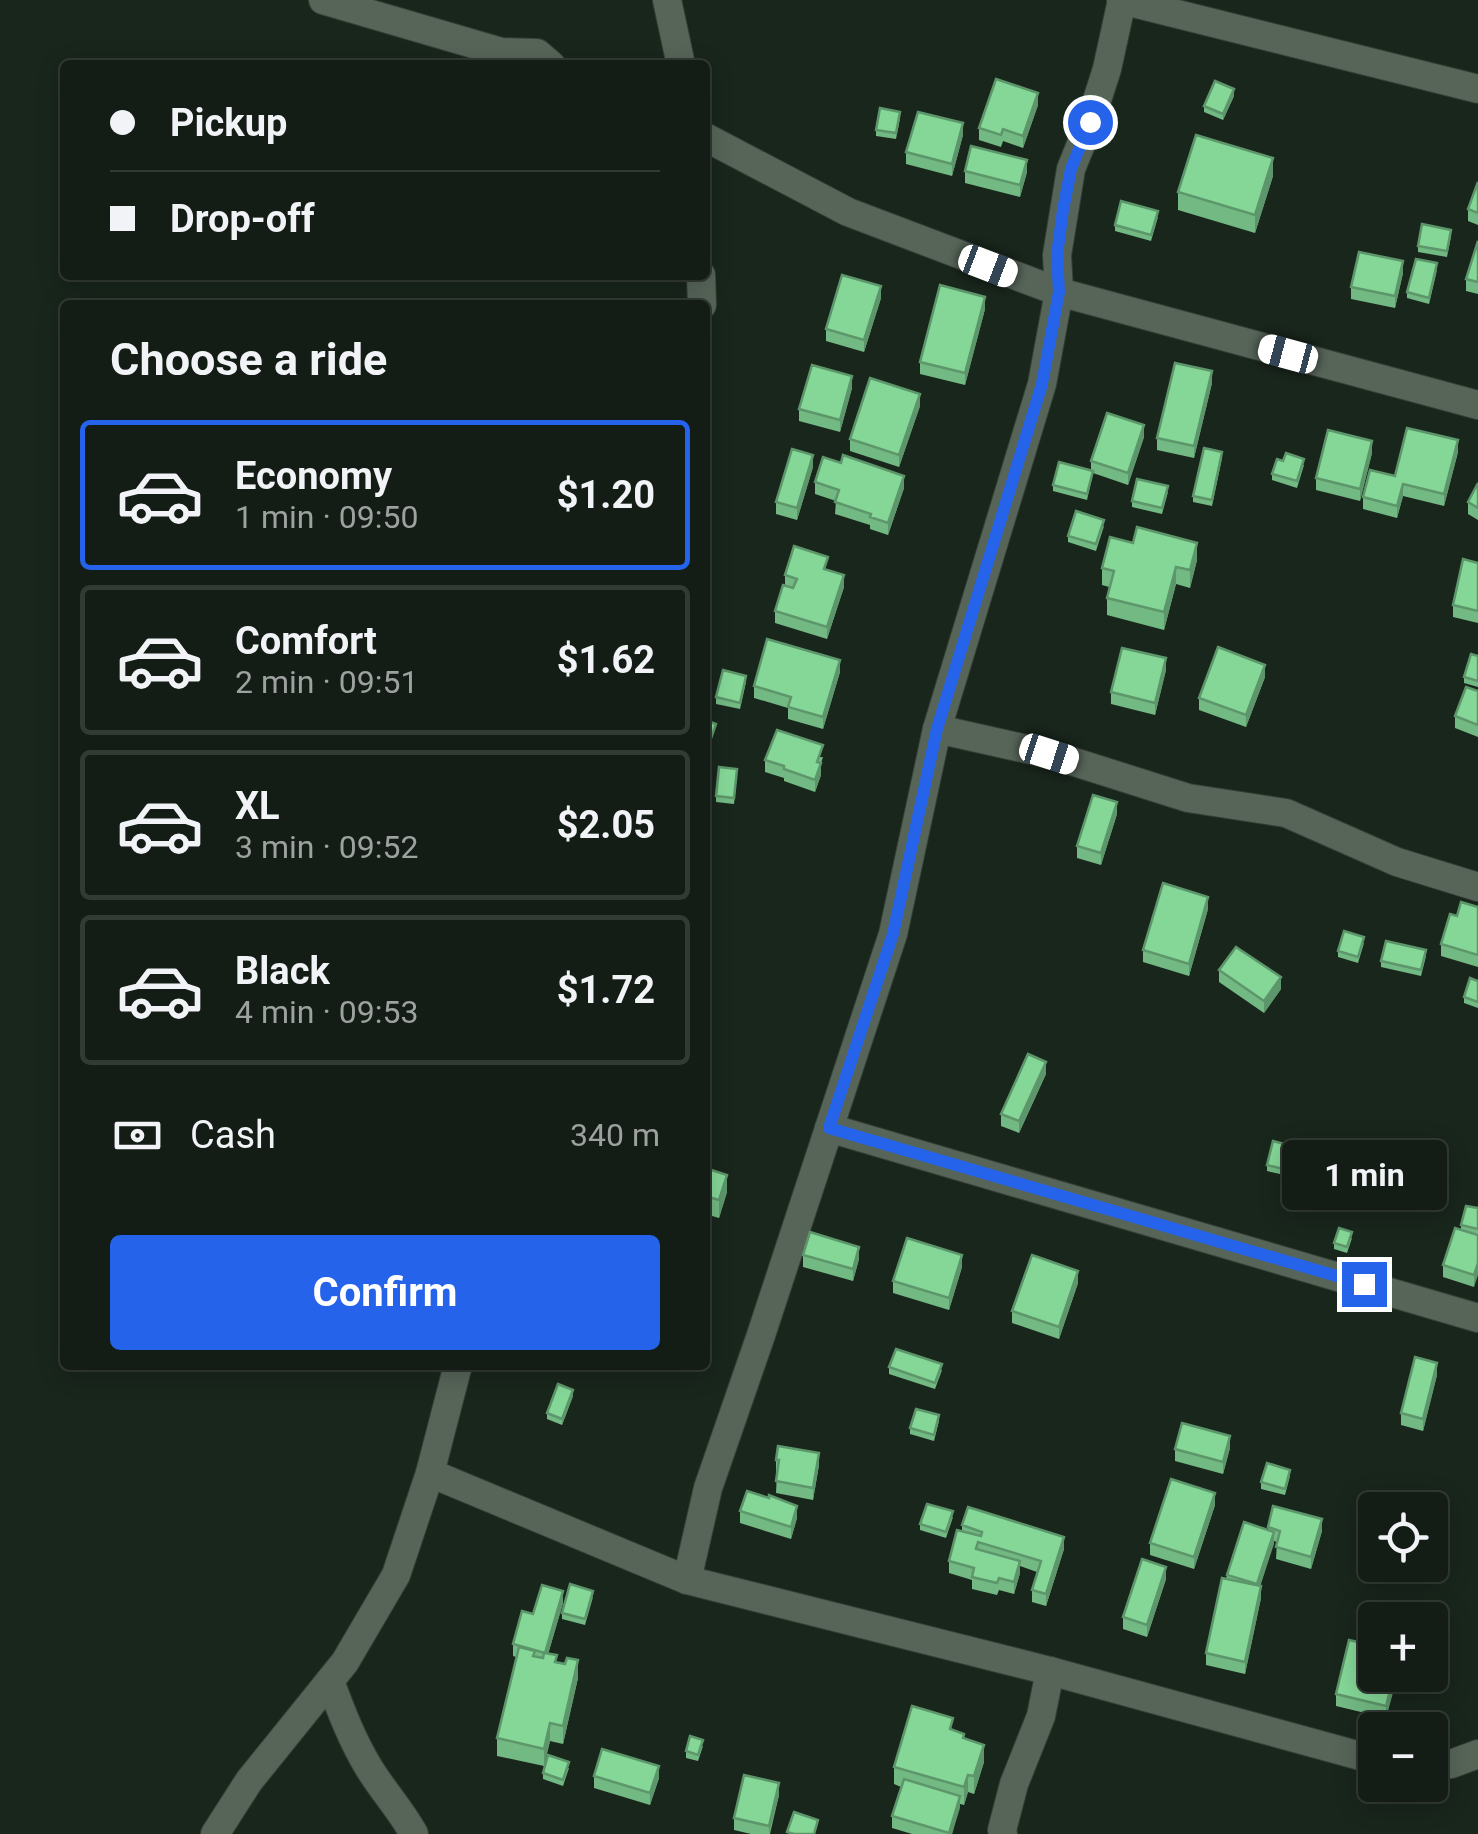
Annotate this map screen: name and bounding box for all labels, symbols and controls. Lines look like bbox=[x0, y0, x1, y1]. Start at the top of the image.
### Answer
route start bbox=[1068, 100, 1113, 145]
text: Pickup bbox=[170, 101, 287, 145]
text: Drop-off bbox=[170, 197, 315, 241]
car bbox=[955, 241, 1021, 291]
car bbox=[1255, 332, 1321, 376]
text: Choose a ride bbox=[110, 333, 387, 386]
icon: car bbox=[115, 450, 205, 540]
text: Economy bbox=[235, 454, 392, 498]
text: $1.20 bbox=[557, 473, 655, 517]
text: 1 min · 09:50 bbox=[235, 498, 418, 536]
icon: car bbox=[115, 615, 205, 705]
text: Comfort bbox=[235, 619, 377, 663]
text: $1.62 bbox=[557, 638, 655, 682]
text: 2 min · 09:51 bbox=[235, 663, 418, 701]
car bbox=[1016, 730, 1082, 778]
icon: car bbox=[115, 780, 205, 870]
text: XL bbox=[235, 784, 280, 828]
text: $2.05 bbox=[557, 803, 655, 847]
text: 3 min · 09:52 bbox=[235, 828, 418, 866]
icon: car bbox=[115, 945, 205, 1035]
text: Black bbox=[235, 949, 330, 993]
text: $1.72 bbox=[557, 968, 655, 1012]
text: 4 min · 09:53 bbox=[235, 993, 418, 1031]
icon: cash bbox=[110, 1108, 165, 1163]
text: Cash bbox=[190, 1113, 276, 1157]
text: 340 m bbox=[570, 1116, 660, 1154]
callout: 1 min bbox=[1282, 1139, 1446, 1209]
text: 1 min bbox=[1324, 1156, 1405, 1194]
button: Confirm bbox=[110, 1235, 660, 1350]
route end bbox=[1342, 1262, 1387, 1307]
map controls bbox=[1358, 1492, 1448, 1802]
button: locate bbox=[1358, 1492, 1448, 1582]
button: + bbox=[1358, 1602, 1448, 1692]
button: − bbox=[1358, 1712, 1448, 1802]

